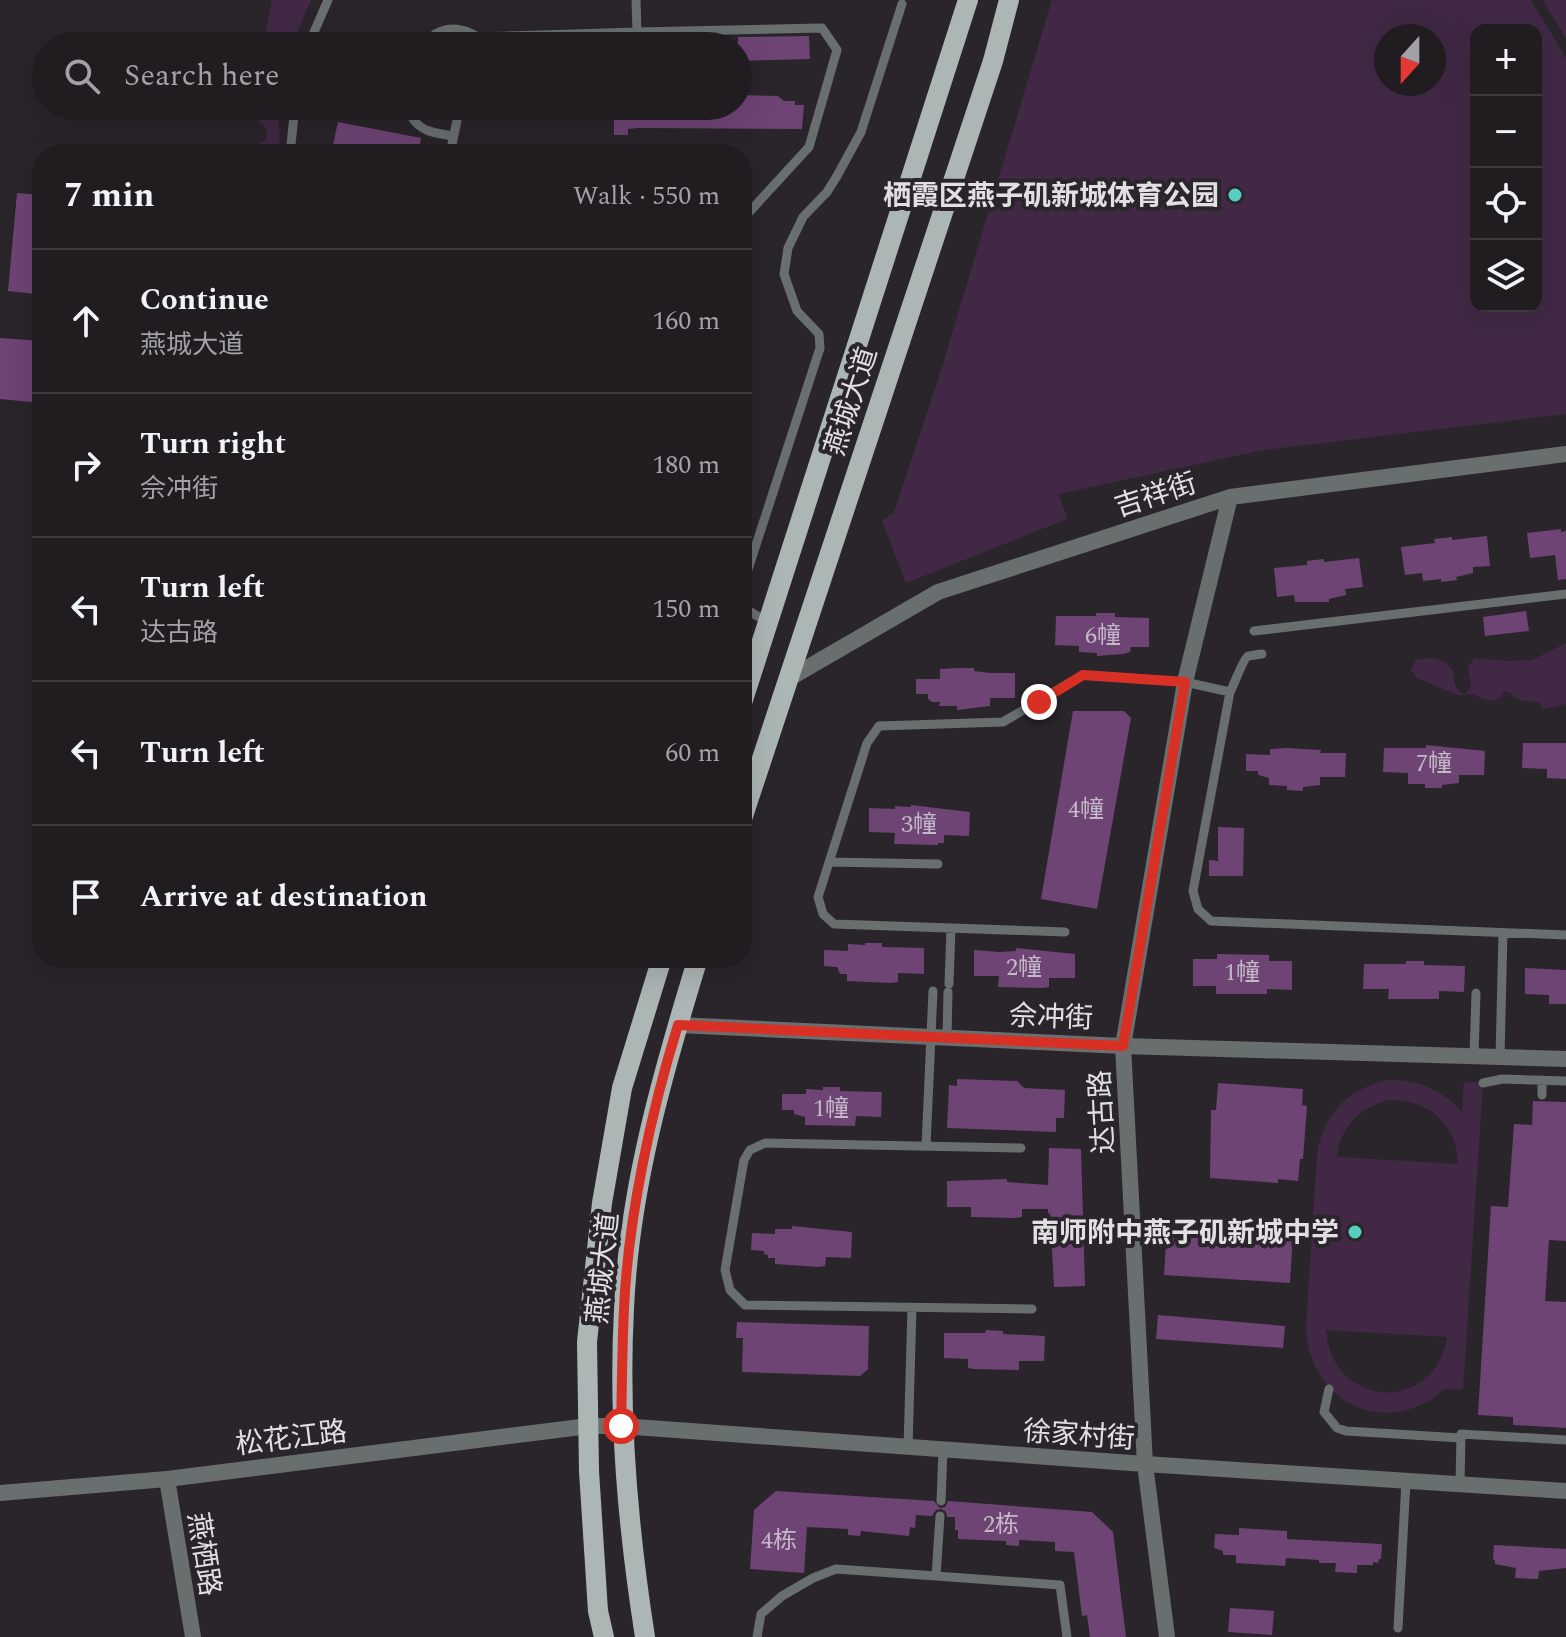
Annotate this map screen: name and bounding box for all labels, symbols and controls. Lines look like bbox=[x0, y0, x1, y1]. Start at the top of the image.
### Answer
north arrow bbox=[1374, 24, 1446, 96]
map controls bbox=[1470, 24, 1542, 312]
button: + bbox=[1470, 24, 1542, 96]
search box bbox=[32, 32, 752, 120]
text: Search here bbox=[124, 53, 280, 99]
icon: search bbox=[60, 54, 104, 98]
button: − bbox=[1470, 96, 1542, 168]
button: locate bbox=[1470, 168, 1542, 240]
text: 7 min bbox=[64, 170, 154, 222]
place label: 栖霞区燕子矶新城体育公园 bbox=[883, 175, 1219, 218]
text: Walk · 550 m bbox=[573, 176, 720, 216]
marker: 栖霞区燕子矶新城体育公园 bbox=[1226, 186, 1244, 204]
button: layers bbox=[1470, 240, 1542, 312]
text: Continue bbox=[140, 277, 269, 323]
icon: ahead bbox=[64, 299, 108, 343]
text: 160 m bbox=[652, 301, 720, 341]
text: 燕城大道 bbox=[140, 325, 244, 365]
street label: 燕城大道 bbox=[814, 342, 889, 461]
text: Turn right bbox=[140, 421, 286, 467]
icon: right bbox=[64, 443, 108, 487]
text: 180 m bbox=[652, 445, 720, 485]
street label: 吉祥街 bbox=[1109, 462, 1202, 529]
text: 佘冲街 bbox=[140, 469, 218, 509]
text: Turn left bbox=[140, 565, 265, 611]
icon: left bbox=[64, 587, 108, 631]
text: 150 m bbox=[652, 589, 720, 629]
text: 达古路 bbox=[140, 613, 218, 653]
house number: 6幢 bbox=[1085, 618, 1121, 654]
route end bbox=[1021, 684, 1057, 720]
text: Turn left bbox=[140, 730, 265, 776]
icon: left bbox=[64, 731, 108, 775]
text: 60 m bbox=[665, 733, 720, 773]
house number: 7幢 bbox=[1416, 746, 1452, 782]
house number: 4幢 bbox=[1068, 792, 1104, 828]
house number: 3幢 bbox=[901, 807, 937, 843]
text: Arrive at destination bbox=[140, 874, 427, 920]
icon: arrive bbox=[64, 875, 108, 919]
house number: 2幢 bbox=[1006, 950, 1042, 986]
house number: 1幢 bbox=[1224, 955, 1260, 991]
street label: 佘冲街 bbox=[1008, 995, 1094, 1040]
street label: 达古路 bbox=[1079, 1069, 1126, 1155]
house number: 1幢 bbox=[813, 1091, 849, 1127]
street label: 燕城大道 bbox=[576, 1210, 631, 1326]
place label: 南师附中燕子矶新城中学 bbox=[1031, 1212, 1339, 1255]
marker: 南师附中燕子矶新城中学 bbox=[1346, 1223, 1364, 1241]
route start bbox=[603, 1408, 639, 1444]
street label: 松花江路 bbox=[233, 1410, 349, 1467]
street label: 徐家村街 bbox=[1022, 1410, 1136, 1461]
house number: 2栋 bbox=[983, 1507, 1019, 1543]
street label: 燕栖路 bbox=[176, 1509, 231, 1599]
house number: 4栋 bbox=[761, 1523, 797, 1559]

